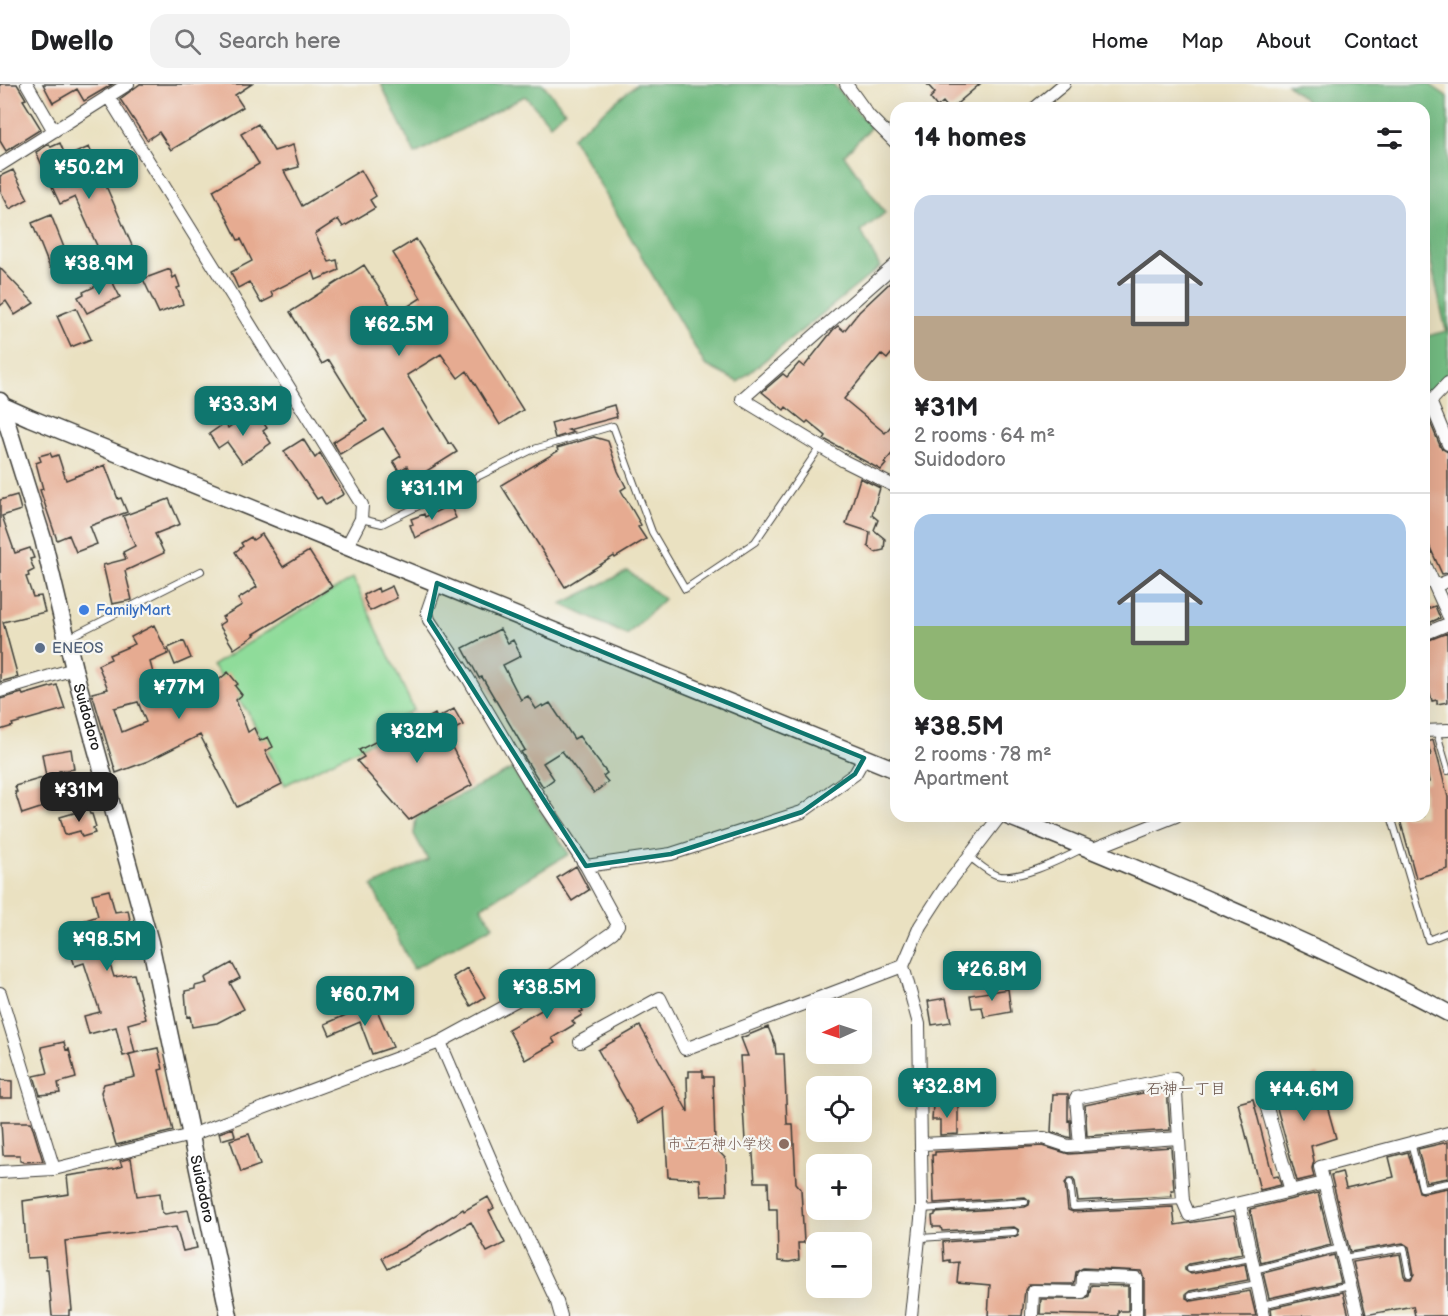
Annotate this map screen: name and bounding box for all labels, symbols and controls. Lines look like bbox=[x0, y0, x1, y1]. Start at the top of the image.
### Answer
search box bbox=[150, 14, 570, 68]
text: Dwello bbox=[30, 25, 114, 58]
icon: search bbox=[171, 25, 204, 58]
text: Search here bbox=[219, 28, 341, 55]
text: Home bbox=[1091, 29, 1148, 54]
text: Map bbox=[1181, 29, 1223, 54]
text: About bbox=[1256, 29, 1311, 54]
text: Contact bbox=[1344, 29, 1418, 54]
icon: filters bbox=[1373, 122, 1406, 155]
text: 14 homes bbox=[914, 123, 1026, 154]
pin: ¥50.2M bbox=[40, 149, 138, 200]
text: ¥50.2M bbox=[54, 156, 124, 180]
icon: home bbox=[1106, 234, 1214, 342]
pin: ¥38.9M bbox=[50, 245, 148, 296]
text: ¥38.9M bbox=[64, 252, 134, 276]
pin: ¥62.5M bbox=[350, 306, 448, 357]
text: ¥62.5M bbox=[364, 313, 434, 337]
pin: ¥33.3M bbox=[194, 386, 292, 437]
text: ¥33.3M bbox=[209, 393, 277, 417]
text: ¥31M bbox=[914, 393, 979, 424]
text: 2 rooms · 64 m² bbox=[914, 424, 1055, 448]
text: Suidodoro bbox=[914, 448, 1006, 472]
pin: ¥31.1M bbox=[383, 470, 481, 521]
text: ¥31.1M bbox=[401, 477, 463, 501]
icon: home bbox=[1106, 553, 1214, 661]
place label: FamilyMart bbox=[96, 601, 171, 620]
marker: FamilyMart bbox=[77, 603, 91, 617]
place label: ENEOS bbox=[52, 639, 103, 658]
marker: ENEOS bbox=[33, 641, 47, 655]
pin: ¥77M bbox=[143, 669, 215, 720]
text: ¥77M bbox=[153, 676, 205, 700]
street label: Suidodoro bbox=[68, 681, 105, 753]
text: ¥38.5M bbox=[914, 712, 1004, 743]
pin: ¥32M bbox=[381, 713, 453, 764]
text: ¥32M bbox=[390, 720, 444, 744]
text: 2 rooms · 78 m² bbox=[914, 743, 1052, 767]
text: Apartment bbox=[914, 767, 1009, 791]
pin: ¥31M bbox=[43, 772, 115, 823]
text: ¥31M bbox=[54, 779, 104, 803]
pin: ¥98.5M bbox=[58, 921, 156, 972]
text: ¥98.5M bbox=[72, 928, 142, 952]
pin: ¥26.8M bbox=[943, 951, 1041, 1002]
text: ¥26.8M bbox=[957, 958, 1027, 982]
pin: ¥38.5M bbox=[498, 969, 596, 1020]
pin: ¥60.7M bbox=[316, 976, 414, 1027]
text: ¥38.5M bbox=[512, 976, 582, 1000]
text: ¥60.7M bbox=[330, 983, 400, 1007]
north arrow bbox=[806, 998, 872, 1064]
map controls bbox=[806, 998, 872, 1298]
pin: ¥32.8M bbox=[898, 1068, 996, 1119]
pin: ¥44.6M bbox=[1255, 1071, 1353, 1122]
text: ¥32.8M bbox=[912, 1075, 982, 1099]
button: locate bbox=[806, 1076, 872, 1142]
text: ¥44.6M bbox=[1269, 1078, 1339, 1102]
district label: 石神一丁目 bbox=[1146, 1080, 1226, 1099]
place label: 市立石神小学校 bbox=[667, 1135, 772, 1154]
marker: 市立石神小学校 bbox=[777, 1137, 791, 1151]
street label: Suidodoro bbox=[185, 1153, 218, 1225]
button: + bbox=[806, 1154, 872, 1220]
button: − bbox=[806, 1232, 872, 1298]

